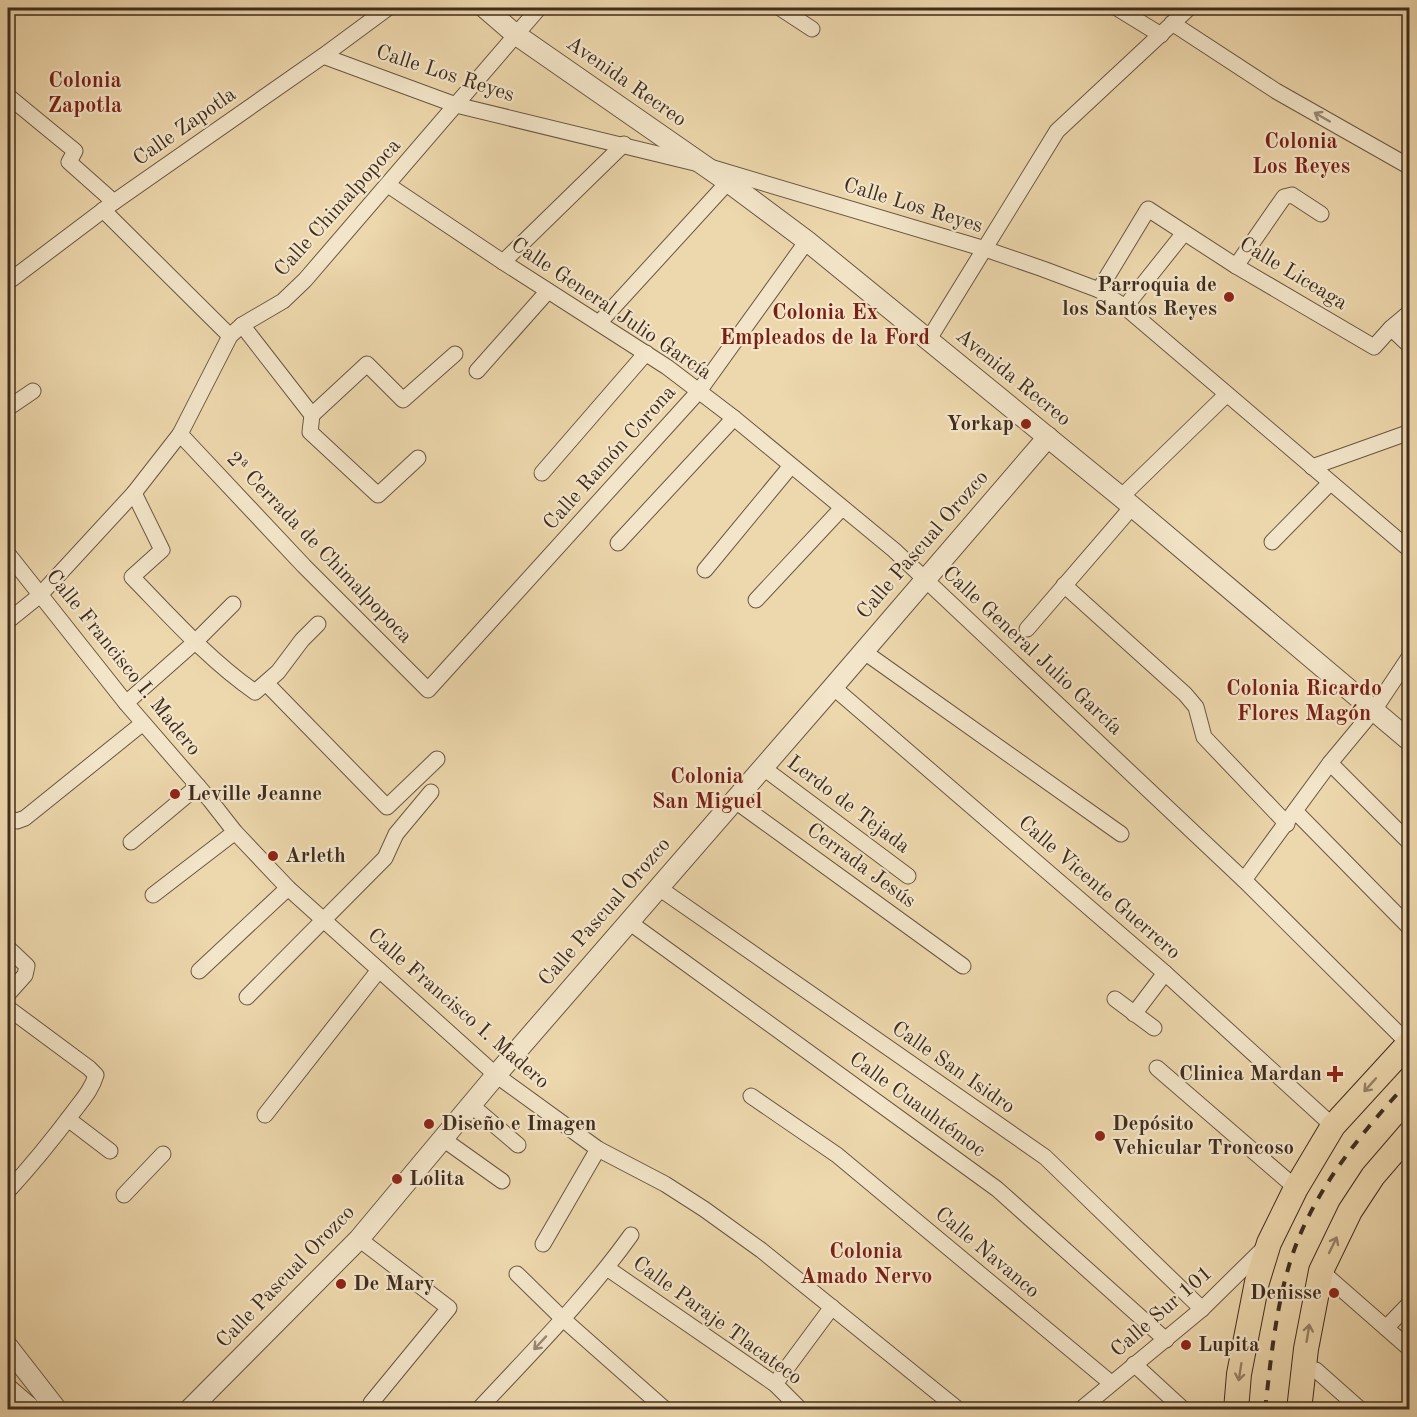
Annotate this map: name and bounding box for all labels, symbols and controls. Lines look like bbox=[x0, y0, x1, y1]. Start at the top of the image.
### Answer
street label: Avenida Recreo bbox=[562, 33, 690, 131]
street label: Calle Los Reyes bbox=[373, 42, 517, 106]
district label: Colonia Zapotla bbox=[48, 70, 122, 117]
street label: Calle Zapotla bbox=[130, 84, 240, 170]
one-way arrow bbox=[1314, 111, 1331, 123]
district label: Colonia Los Reyes bbox=[1252, 131, 1350, 178]
street label: Calle Chimalpopoca bbox=[271, 135, 405, 281]
street label: Calle Los Reyes bbox=[841, 175, 985, 237]
street label: Calle General Julio García bbox=[507, 234, 715, 384]
street label: Calle Liceaga bbox=[1235, 234, 1351, 314]
place label: Parroquia de los Santos Reyes bbox=[1062, 275, 1217, 320]
marker: Parroquia de los Santos Reyes bbox=[1222, 290, 1236, 304]
district label: Colonia Ex Empleados de la Ford bbox=[720, 302, 930, 349]
street label: Avenida Recreo bbox=[952, 325, 1074, 431]
street label: Calle Ramón Corona bbox=[540, 382, 680, 534]
place label: Yorkap bbox=[947, 414, 1014, 435]
marker: Yorkap bbox=[1019, 417, 1033, 431]
street label: 2ª Cerrada de Chimalpopoca bbox=[222, 448, 416, 648]
street label: Calle Pascual Orozco bbox=[853, 467, 993, 623]
street label: Calle General Julio García bbox=[938, 562, 1126, 740]
street label: Calle Francisco I. Madero bbox=[42, 566, 204, 760]
district label: Colonia Ricardo Flores Magón bbox=[1226, 678, 1382, 725]
street label: Lerdo de Tejada bbox=[783, 752, 913, 858]
district label: Colonia San Miguel bbox=[652, 766, 763, 813]
place label: Leville Jeanne bbox=[187, 784, 322, 805]
marker: Leville Jeanne bbox=[168, 787, 182, 801]
street label: Calle Vicente Guerrero bbox=[1014, 812, 1184, 964]
street label: Cerrada Jesús bbox=[803, 820, 919, 912]
street label: Calle Pascual Orozco bbox=[535, 834, 675, 990]
place label: Arleth bbox=[285, 846, 346, 867]
marker: Arleth bbox=[266, 849, 280, 863]
street label: Calle Francisco I. Madero bbox=[363, 925, 553, 1093]
street label: Calle San Isidro bbox=[888, 1018, 1018, 1118]
street label: Calle Cuauhtémoc bbox=[845, 1049, 989, 1161]
place label: Clinica Mardan bbox=[1179, 1064, 1322, 1085]
marker: Clinica Mardan bbox=[1326, 1065, 1344, 1083]
one-way arrow bbox=[1363, 1077, 1377, 1092]
place label: Diseño e Imagen bbox=[441, 1114, 597, 1135]
place label: Depósito Vehicular Troncoso bbox=[1112, 1114, 1294, 1159]
marker: Diseño e Imagen bbox=[422, 1117, 436, 1131]
marker: Depósito Vehicular Troncoso bbox=[1093, 1129, 1107, 1143]
place label: Lolita bbox=[409, 1169, 465, 1190]
marker: Lolita bbox=[390, 1172, 404, 1186]
street label: Calle Pascual Orozco bbox=[213, 1202, 359, 1352]
street label: Calle Navanco bbox=[931, 1204, 1043, 1302]
one-way arrow bbox=[1327, 1237, 1339, 1255]
district label: Colonia Amado Nervo bbox=[800, 1241, 932, 1288]
street label: Calle Paraje Tlacateco bbox=[629, 1253, 805, 1389]
street label: Calle Sur 101 bbox=[1107, 1263, 1217, 1361]
place label: De Mary bbox=[353, 1274, 435, 1295]
marker: De Mary bbox=[334, 1277, 348, 1291]
place label: Denisse bbox=[1250, 1283, 1322, 1304]
marker: Denisse bbox=[1327, 1286, 1341, 1300]
one-way arrow bbox=[1303, 1323, 1314, 1343]
place label: Lupita bbox=[1198, 1335, 1260, 1356]
one-way arrow bbox=[533, 1336, 547, 1351]
marker: Lupita bbox=[1179, 1338, 1193, 1352]
one-way arrow bbox=[1234, 1361, 1245, 1381]

